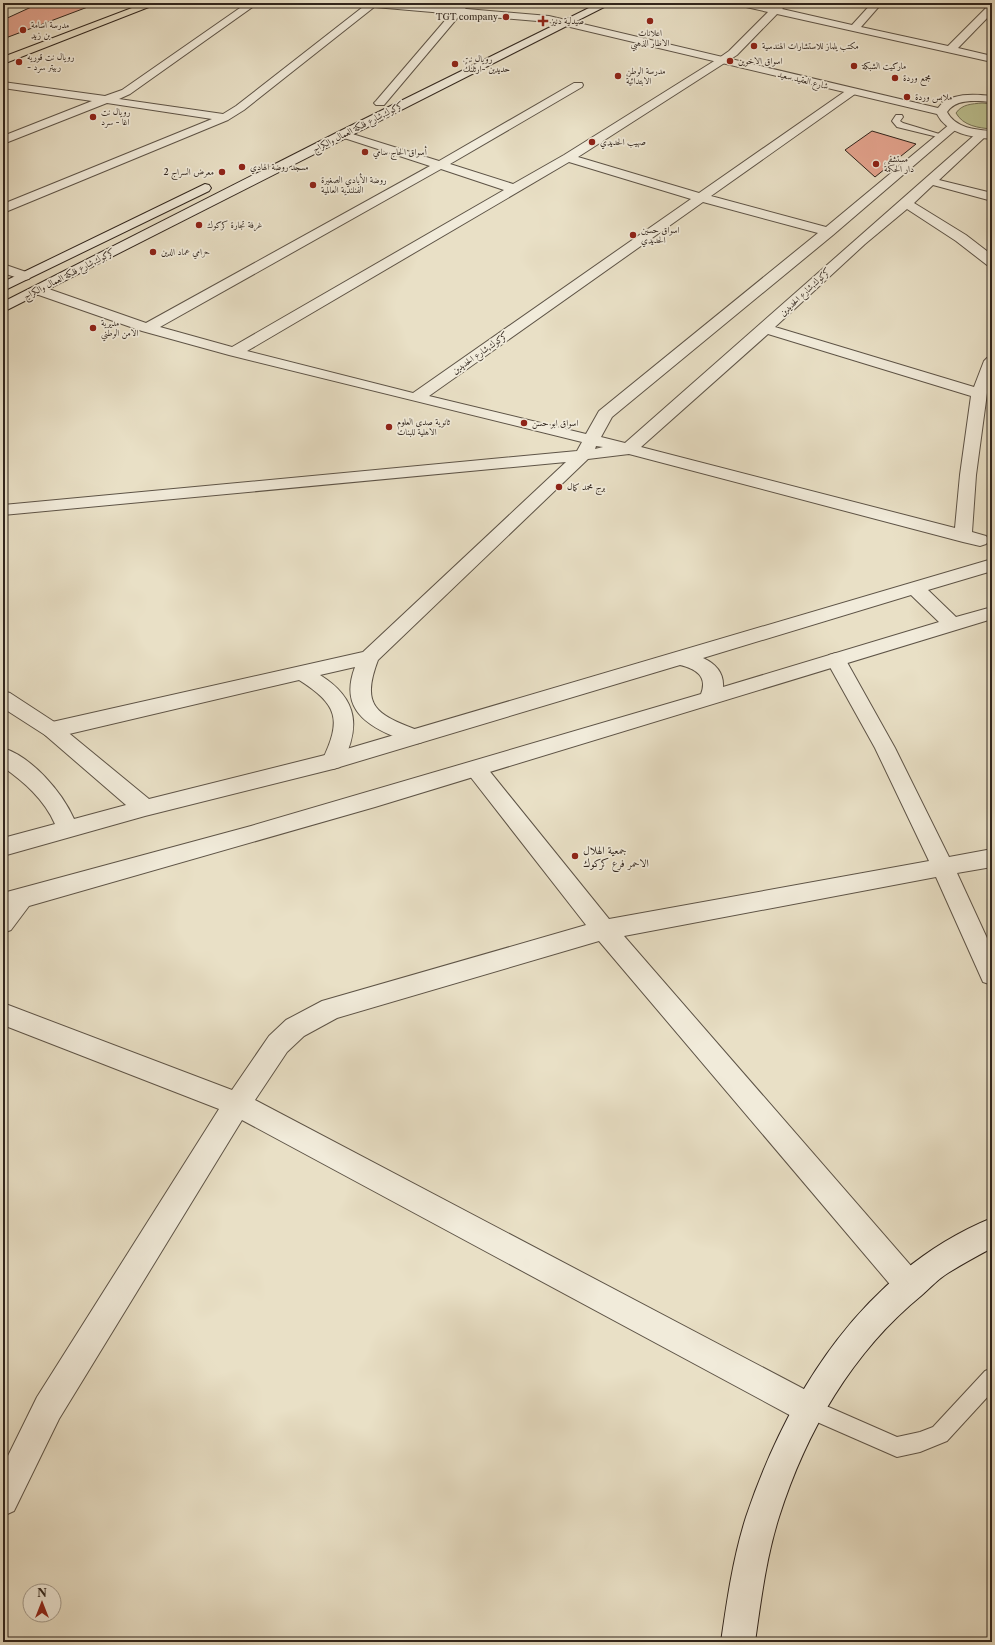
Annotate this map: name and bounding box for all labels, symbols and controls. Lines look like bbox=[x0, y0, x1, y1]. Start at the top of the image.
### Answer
place label: TGT company bbox=[436, 11, 499, 22]
marker: TGT company bbox=[501, 12, 511, 22]
place label: صيدلية دنيز bbox=[550, 15, 584, 27]
marker: صيدلية دنيز bbox=[538, 16, 548, 26]
marker: اعلانات الاطار الذهبي bbox=[645, 16, 655, 26]
place label: مدرسة اسامة بن زيد bbox=[31, 19, 69, 41]
marker: مدرسة اسامة بن زيد bbox=[18, 25, 28, 35]
place label: اعلانات الاطار الذهبي bbox=[630, 27, 670, 52]
place label: مكتب يلماز للاستشارات الهندسية bbox=[762, 40, 859, 52]
marker: مكتب يلماز للاستشارات الهندسية bbox=[749, 41, 759, 51]
place label: رويال نت قوريه - ربيتر سرد bbox=[27, 51, 75, 73]
place label: رويال نت حديدين -ارثلنكً bbox=[463, 53, 510, 75]
place label: اسواق الاخوين bbox=[738, 55, 783, 67]
marker: اسواق الاخوين bbox=[725, 56, 735, 66]
marker: رويال نت قوريه - ربيتر سرد bbox=[14, 57, 24, 67]
marker: رويال نت حديدين -ارثلنكً bbox=[450, 59, 460, 69]
place label: ماركيت الشبكة bbox=[861, 60, 906, 72]
marker: ماركيت الشبكة bbox=[849, 61, 859, 71]
place label: مدرسة الوطن الابتدائية bbox=[626, 65, 666, 86]
street label: شارع العقيد سعيد bbox=[776, 68, 830, 93]
marker: مدرسة الوطن الابتدائية bbox=[613, 71, 623, 81]
place label: مجمع وردة bbox=[903, 72, 931, 86]
marker: مجمع وردة bbox=[890, 73, 900, 83]
place label: ملابس وردة bbox=[915, 91, 952, 103]
marker: ملابس وردة bbox=[902, 92, 912, 102]
street label: كركوك,شارع فلكة العمال والكراج bbox=[310, 99, 407, 158]
place label: رويال نت اغا - سرد bbox=[101, 106, 131, 128]
marker: رويال نت اغا - سرد bbox=[88, 112, 98, 122]
place label: صهيب الحديدي bbox=[600, 136, 646, 150]
marker: صهيب الحديدي bbox=[587, 137, 597, 147]
place label: أسواق الحاج سامي bbox=[373, 145, 428, 161]
marker: أسواق الحاج سامي bbox=[360, 147, 370, 157]
place label: مستشفى دار الحكمة bbox=[884, 153, 914, 175]
marker: مستشفى دار الحكمة bbox=[871, 159, 881, 169]
place label: مسجد روضة الهادي bbox=[250, 161, 308, 175]
marker: مسجد روضة الهادي bbox=[237, 162, 247, 172]
place label: معرض السراج 2 bbox=[163, 166, 214, 181]
marker: معرض السراج 2 bbox=[217, 167, 227, 177]
place label: روضة الأيادي الصغيرة الفنلندية العالمية bbox=[321, 173, 387, 196]
marker: روضة الأيادي الصغيرة الفنلندية العالمية bbox=[308, 180, 318, 190]
place label: غرفة تجارة كركوك bbox=[207, 219, 262, 232]
marker: غرفة تجارة كركوك bbox=[194, 220, 204, 230]
place label: اسواق حسين الحديدي bbox=[641, 224, 680, 248]
marker: اسواق حسين الحديدي bbox=[628, 230, 638, 240]
street label: كركوك,شارع فلكة العمال والكراج bbox=[21, 246, 118, 305]
place label: حرامي عماد الدين bbox=[161, 246, 210, 260]
marker: حرامي عماد الدين bbox=[148, 247, 158, 257]
street label: كركوك,شارع الحديدين bbox=[777, 265, 834, 320]
place label: مديرية الامن الوطني bbox=[101, 317, 139, 342]
marker: مديرية الامن الوطني bbox=[88, 323, 98, 333]
street label: كركوك,شارع الحديدين bbox=[450, 329, 511, 378]
place label: ثانوية صدى العلوم الاهلية للبنات bbox=[397, 416, 450, 438]
place label: اسواق ابو حسن bbox=[532, 417, 578, 429]
marker: اسواق ابو حسن bbox=[519, 418, 529, 428]
marker: ثانوية صدى العلوم الاهلية للبنات bbox=[384, 422, 394, 432]
place label: برج محمد كمال bbox=[567, 481, 606, 496]
marker: برج محمد كمال bbox=[554, 482, 564, 492]
place label: جمعية الهلال الاحمر فرع كركوك bbox=[583, 843, 649, 873]
marker: جمعية الهلال الاحمر فرع كركوك bbox=[570, 851, 580, 861]
north arrow bbox=[22, 1583, 62, 1623]
text: N bbox=[37, 1586, 47, 1600]

